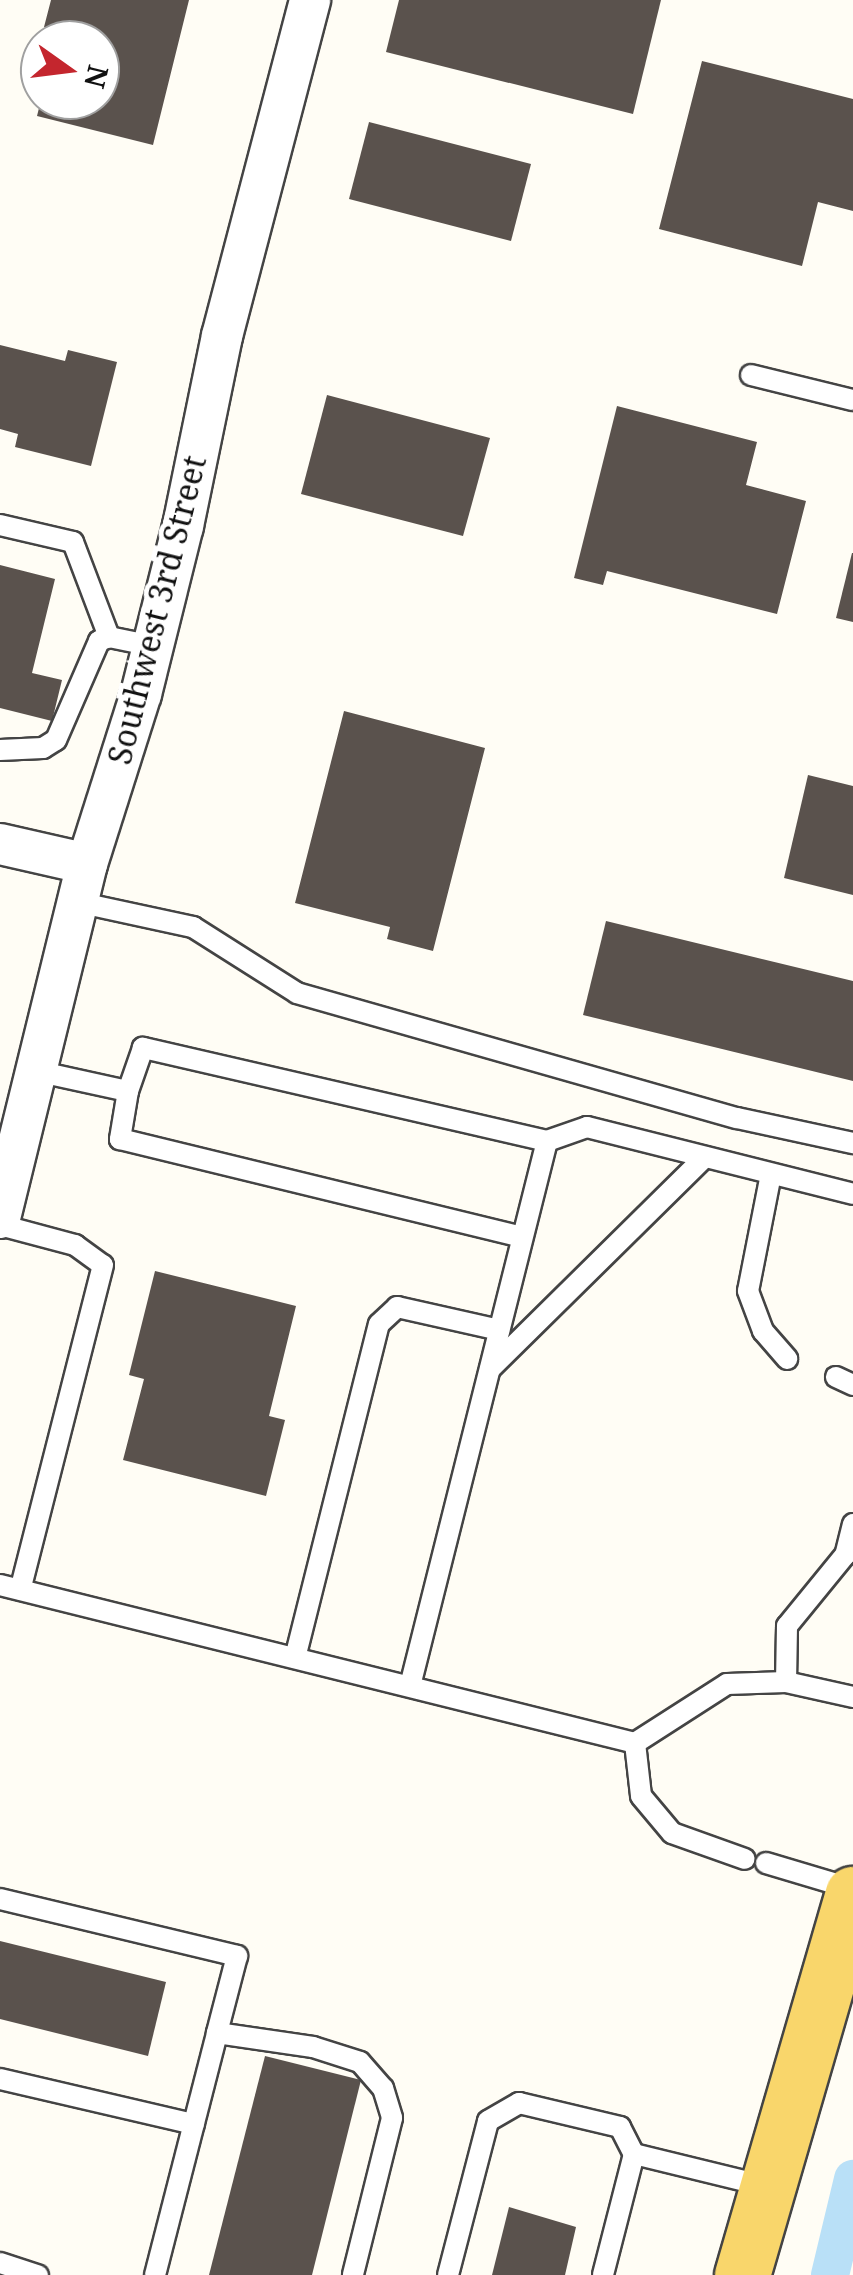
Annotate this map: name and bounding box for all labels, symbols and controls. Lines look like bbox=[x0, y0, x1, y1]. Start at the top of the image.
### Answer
north arrow bbox=[20, 20, 120, 120]
text: N bbox=[76, 61, 118, 92]
street label: Southwest 3rd Street bbox=[100, 452, 214, 768]

